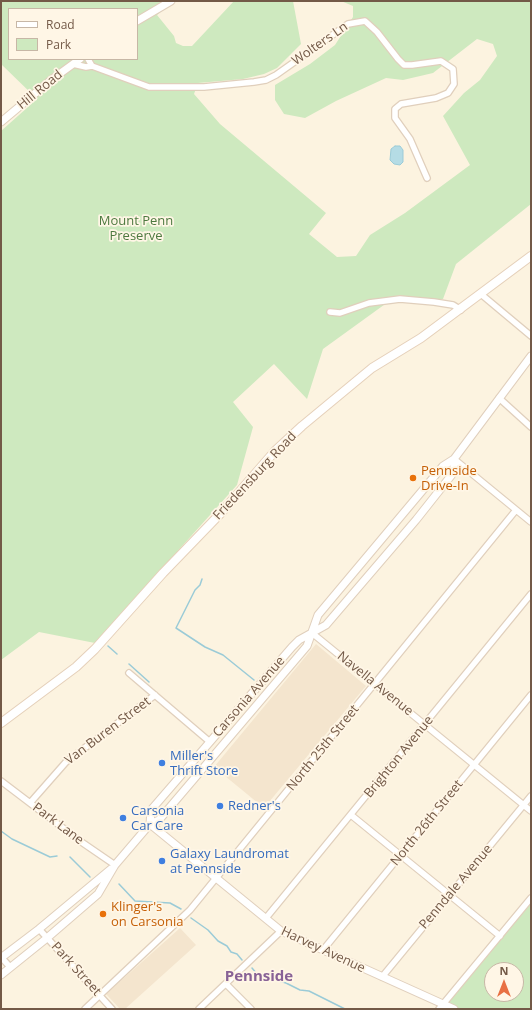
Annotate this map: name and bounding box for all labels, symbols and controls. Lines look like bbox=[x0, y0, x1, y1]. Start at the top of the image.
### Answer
legend bbox=[8, 8, 138, 60]
text: Road bbox=[46, 16, 75, 33]
street label: Wolters Ln bbox=[289, 19, 351, 69]
text: Park bbox=[46, 36, 71, 53]
street label: Hill Road bbox=[14, 67, 66, 113]
park label: Mount Penn Preserve bbox=[99, 213, 173, 244]
street label: Friedensburg Road bbox=[210, 429, 300, 523]
place label: Pennside Drive-In bbox=[421, 463, 477, 494]
marker: Pennside Drive-In bbox=[408, 473, 418, 483]
street label: Navella Avenue bbox=[334, 649, 416, 719]
street label: Carsonia Avenue bbox=[210, 653, 288, 741]
street label: Van Buren Street bbox=[62, 694, 154, 768]
street label: North 25th Street bbox=[284, 702, 362, 794]
street label: Brighton Avenue bbox=[361, 713, 437, 801]
place label: Miller's Thrift Store bbox=[170, 748, 238, 779]
marker: Miller's Thrift Store bbox=[157, 758, 167, 768]
street label: North 26th Street bbox=[388, 777, 466, 869]
place label: Redner's bbox=[228, 798, 281, 814]
street label: Park Lane bbox=[29, 800, 87, 848]
marker: Redner's bbox=[215, 801, 225, 811]
place label: Carsonia Car Care bbox=[131, 803, 184, 834]
marker: Carsonia Car Care bbox=[118, 813, 128, 823]
street label: Penndale Avenue bbox=[416, 842, 496, 932]
place label: Galaxy Laundromat at Pennside bbox=[170, 846, 289, 877]
marker: Galaxy Laundromat at Pennside bbox=[157, 856, 167, 866]
place label: Klinger's on Carsonia bbox=[111, 899, 183, 930]
marker: Klinger's on Carsonia bbox=[98, 909, 108, 919]
street label: Harvey Avenue bbox=[278, 924, 368, 976]
street label: Park Street bbox=[48, 939, 104, 999]
north arrow bbox=[484, 962, 524, 1002]
text: N bbox=[500, 963, 508, 978]
district label: Pennside bbox=[225, 968, 293, 986]

